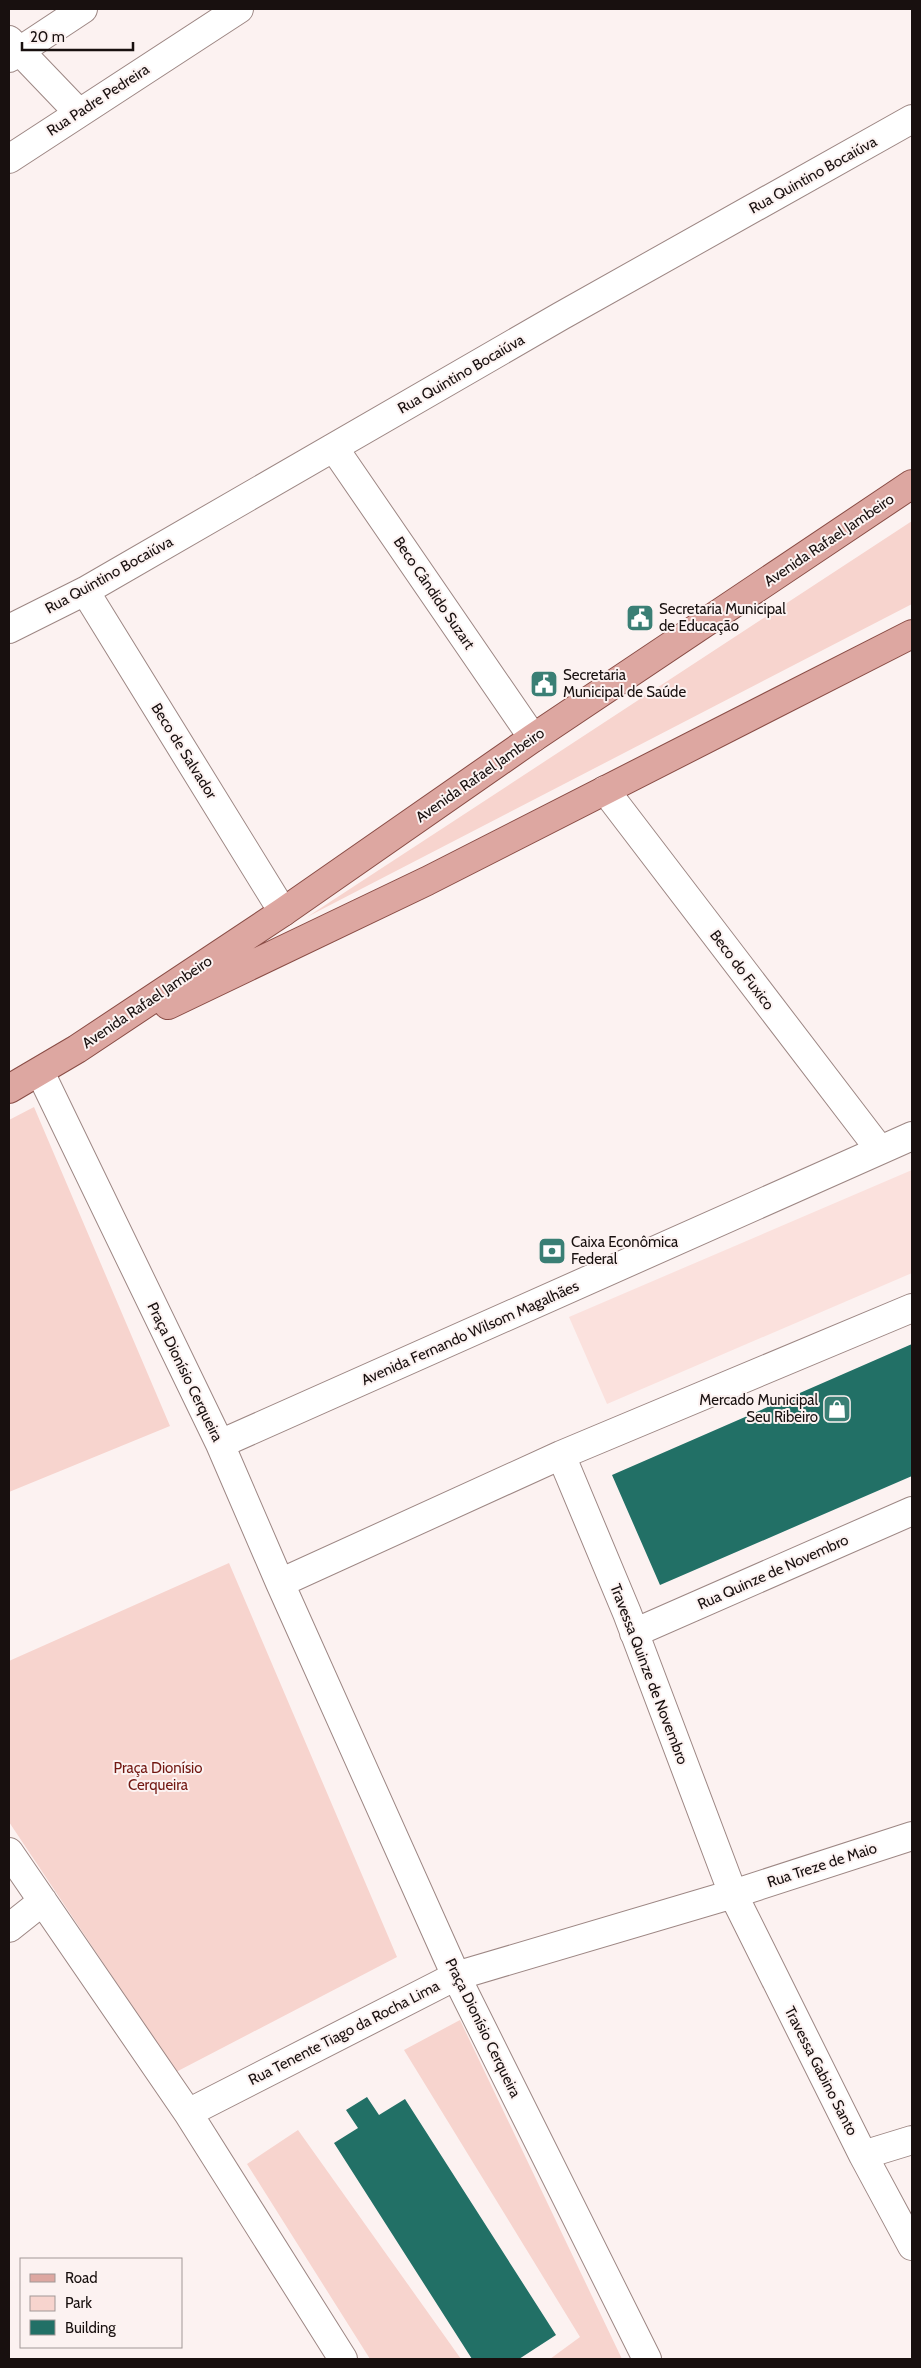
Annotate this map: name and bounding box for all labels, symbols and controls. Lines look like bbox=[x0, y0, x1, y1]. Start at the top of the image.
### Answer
scale bar bbox=[22, 20, 134, 52]
text: 20 m bbox=[30, 28, 65, 46]
street label: Rua Padre Pedreira bbox=[43, 60, 153, 140]
street label: Rua Quintino Bocaiúva bbox=[746, 132, 881, 218]
street label: Rua Quintino Bocaiúva bbox=[395, 330, 528, 418]
street label: Avenida Rafael Jambeiro bbox=[761, 490, 897, 590]
street label: Rua Quintino Bocaiúva bbox=[42, 532, 177, 618]
street label: Beco Cândido Suzart bbox=[390, 533, 478, 653]
place label: Secretaria Municipal de Educação bbox=[659, 600, 786, 635]
public building icon: Secretaria Municipal de Educação bbox=[625, 603, 655, 633]
place label: Secretaria Municipal de Saúde bbox=[563, 666, 686, 701]
public building icon: Secretaria Municipal de Saúde bbox=[529, 669, 559, 699]
street label: Beco de Salvador bbox=[147, 700, 221, 802]
street label: Avenida Rafael Jambeiro bbox=[412, 724, 548, 826]
street label: Beco do Fuxico bbox=[706, 927, 778, 1013]
street label: Avenida Rafael Jambeiro bbox=[79, 952, 215, 1052]
place label: Caixa Econômica Federal bbox=[571, 1233, 679, 1268]
bank icon: Caixa Econômica Federal bbox=[537, 1236, 567, 1266]
street label: Avenida Fernando Wilsom Magalhães bbox=[358, 1277, 582, 1389]
street label: Praça Dionísio Cerqueira bbox=[143, 1299, 227, 1445]
place label: Mercado Municipal Seu Ribeiro bbox=[699, 1391, 818, 1426]
shop icon: Mercado Municipal Seu Ribeiro bbox=[822, 1394, 852, 1424]
street label: Rua Quinze de Novembro bbox=[695, 1531, 851, 1613]
street label: Travessa Quinze de Novembro bbox=[606, 1581, 692, 1767]
park label: Praça Dionísio Cerqueira bbox=[113, 1759, 203, 1794]
street label: Rua Treze de Maio bbox=[765, 1839, 879, 1891]
street label: Praça Dionísio Cerqueira bbox=[441, 1955, 525, 2101]
street label: Rua Tenente Tiago da Rocha Lima bbox=[245, 1977, 443, 2089]
street label: Travessa Gabino Santo bbox=[781, 2003, 861, 2139]
legend bbox=[20, 2258, 182, 2348]
text: Road bbox=[65, 2269, 98, 2287]
text: Park bbox=[65, 2294, 92, 2312]
text: Building bbox=[65, 2319, 116, 2337]

